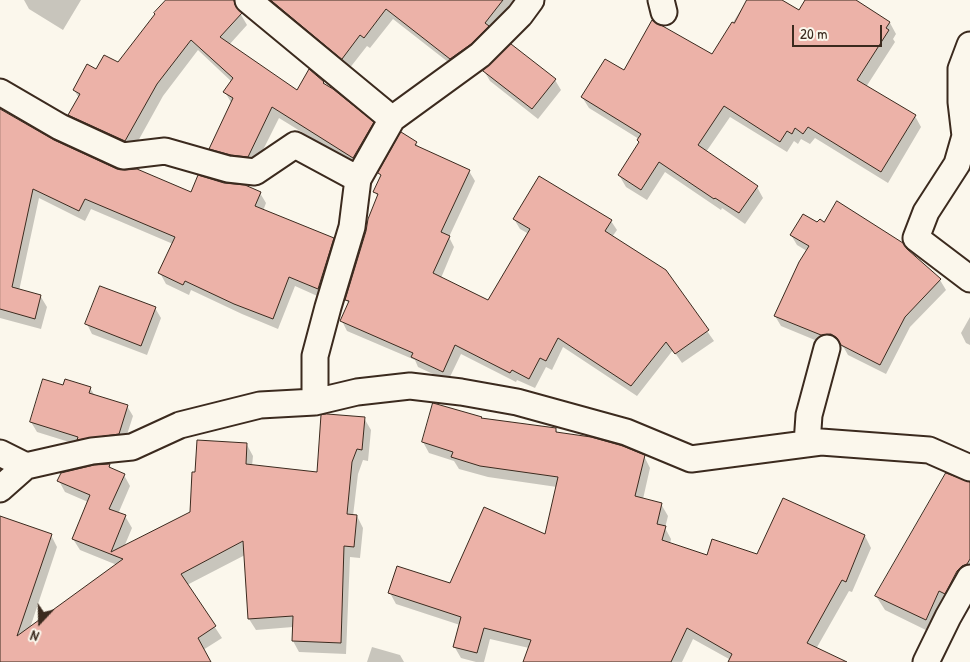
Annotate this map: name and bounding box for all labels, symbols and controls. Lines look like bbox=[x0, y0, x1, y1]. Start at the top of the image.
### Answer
scale bar bbox=[795, 15, 885, 47]
text: 20 m bbox=[800, 23, 827, 44]
north arrow bbox=[15, 597, 65, 647]
text: N bbox=[28, 626, 41, 647]

